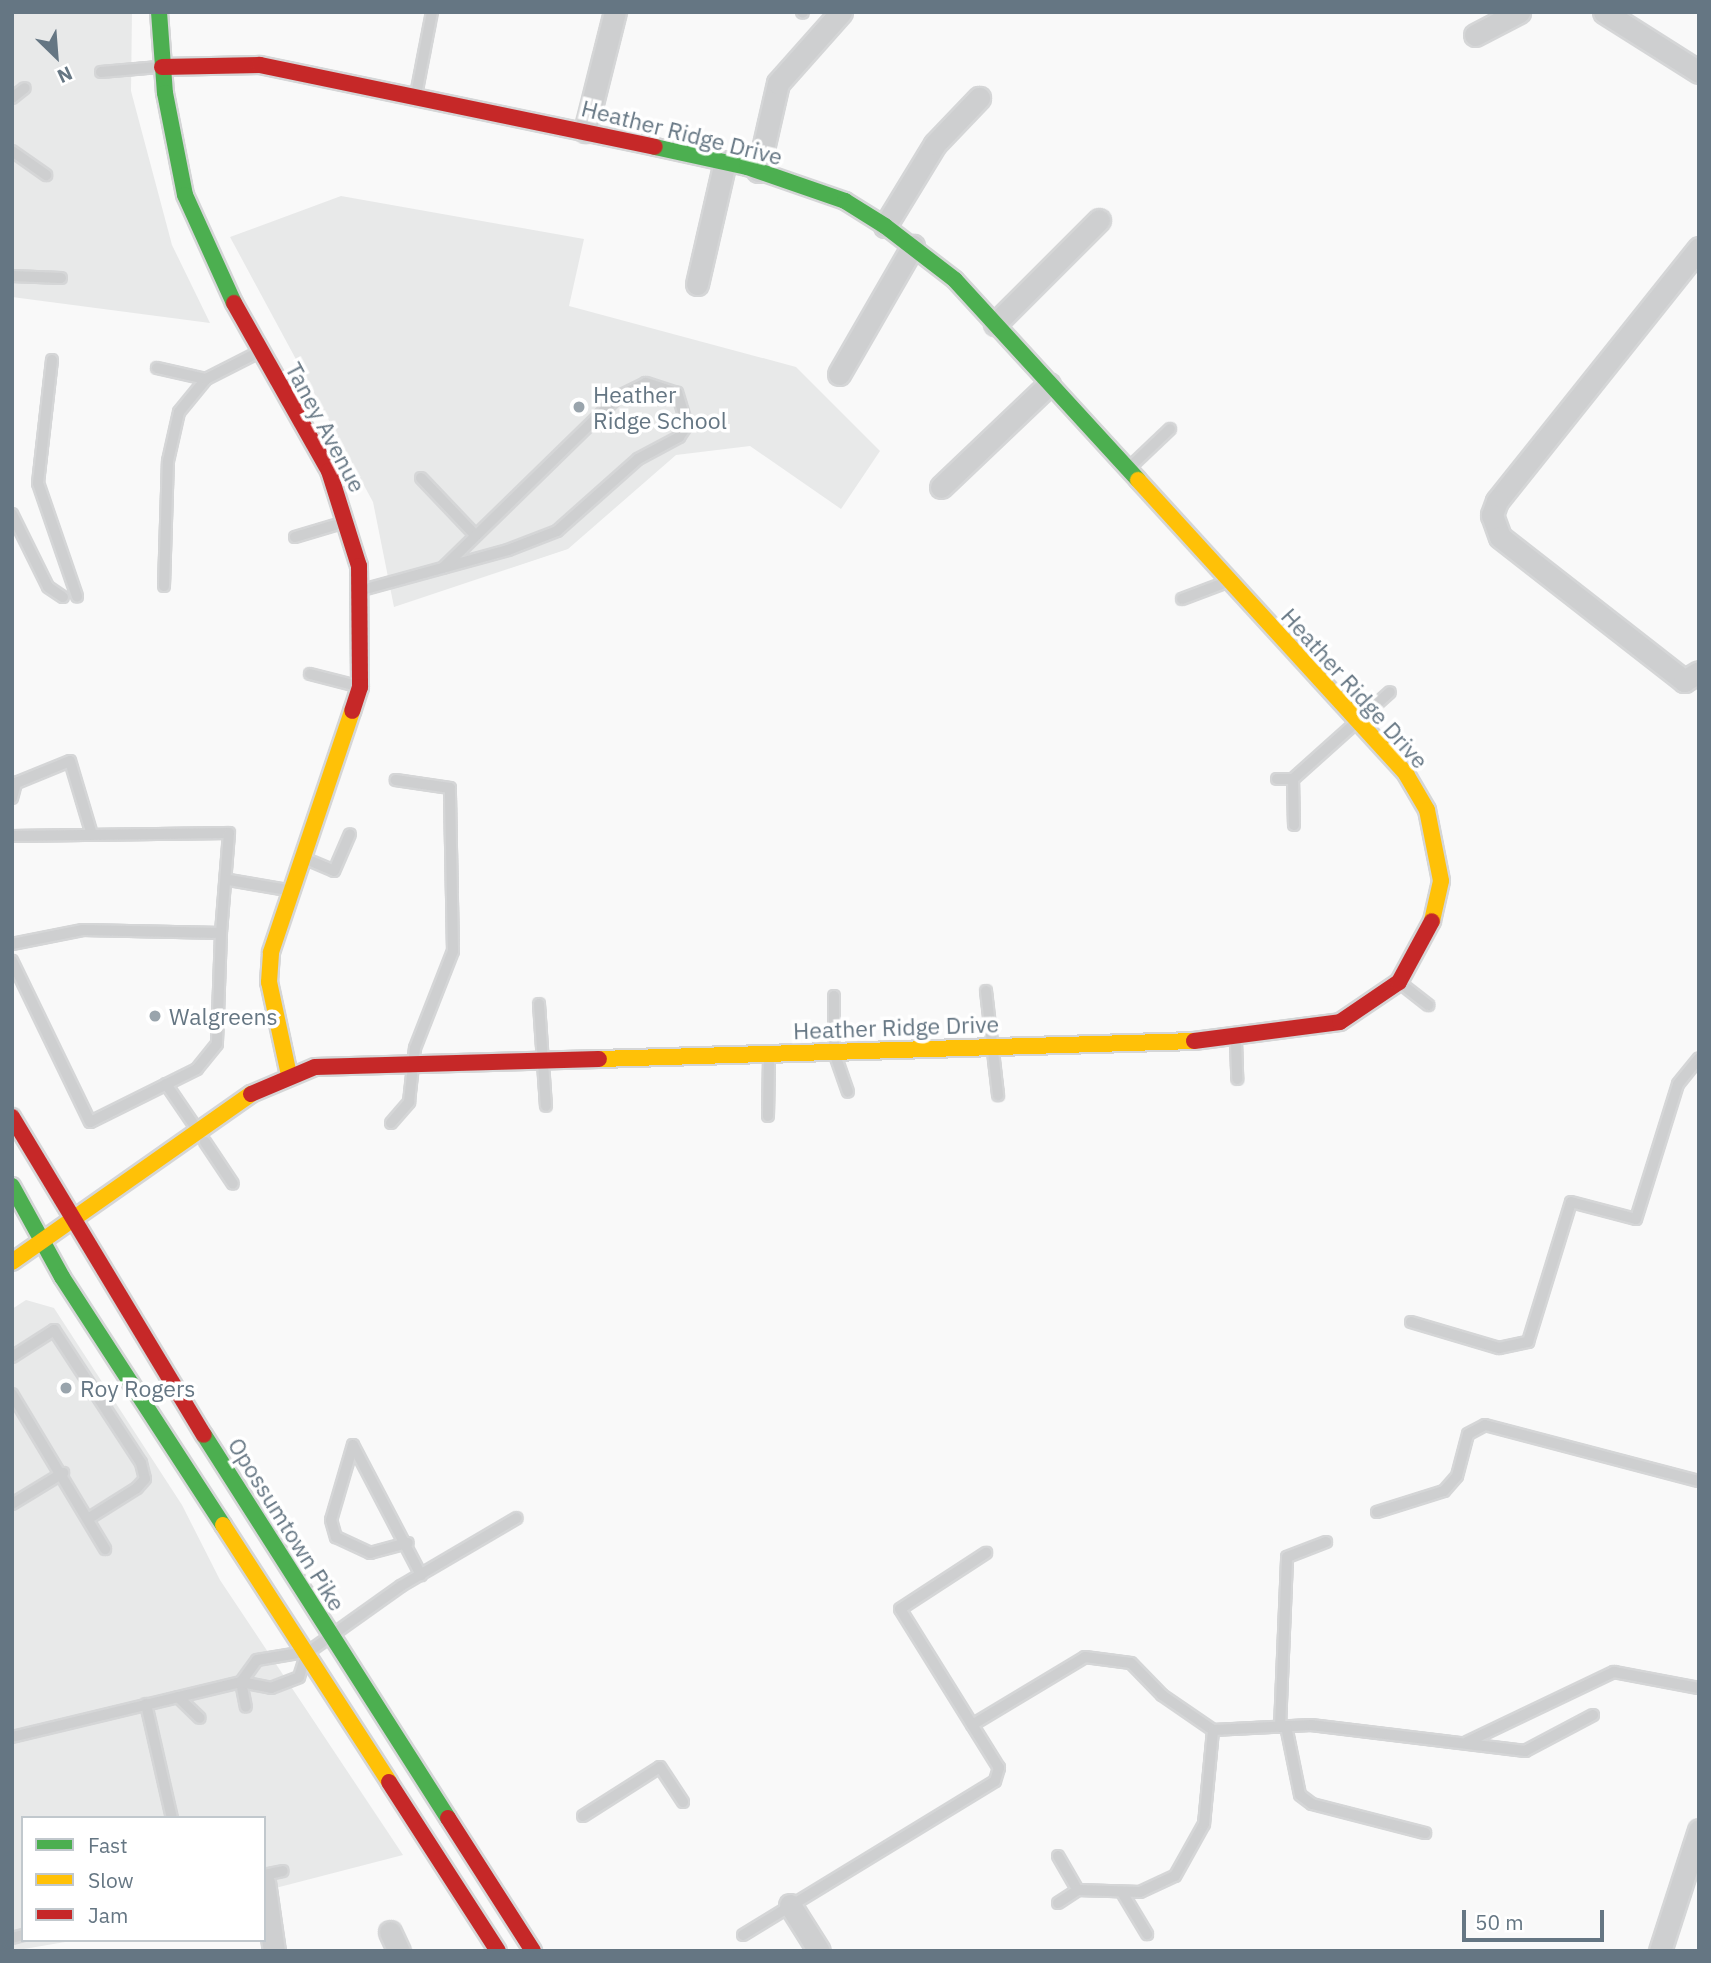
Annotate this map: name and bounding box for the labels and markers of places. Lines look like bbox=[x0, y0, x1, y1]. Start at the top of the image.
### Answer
place label: Heather Ridge School bbox=[593, 380, 727, 434]
marker: Heather Ridge School bbox=[571, 399, 587, 415]
place label: Walgreens bbox=[169, 1002, 278, 1030]
marker: Walgreens bbox=[147, 1008, 163, 1024]
place label: Roy Rogers bbox=[80, 1374, 196, 1402]
marker: Roy Rogers bbox=[58, 1380, 74, 1396]

